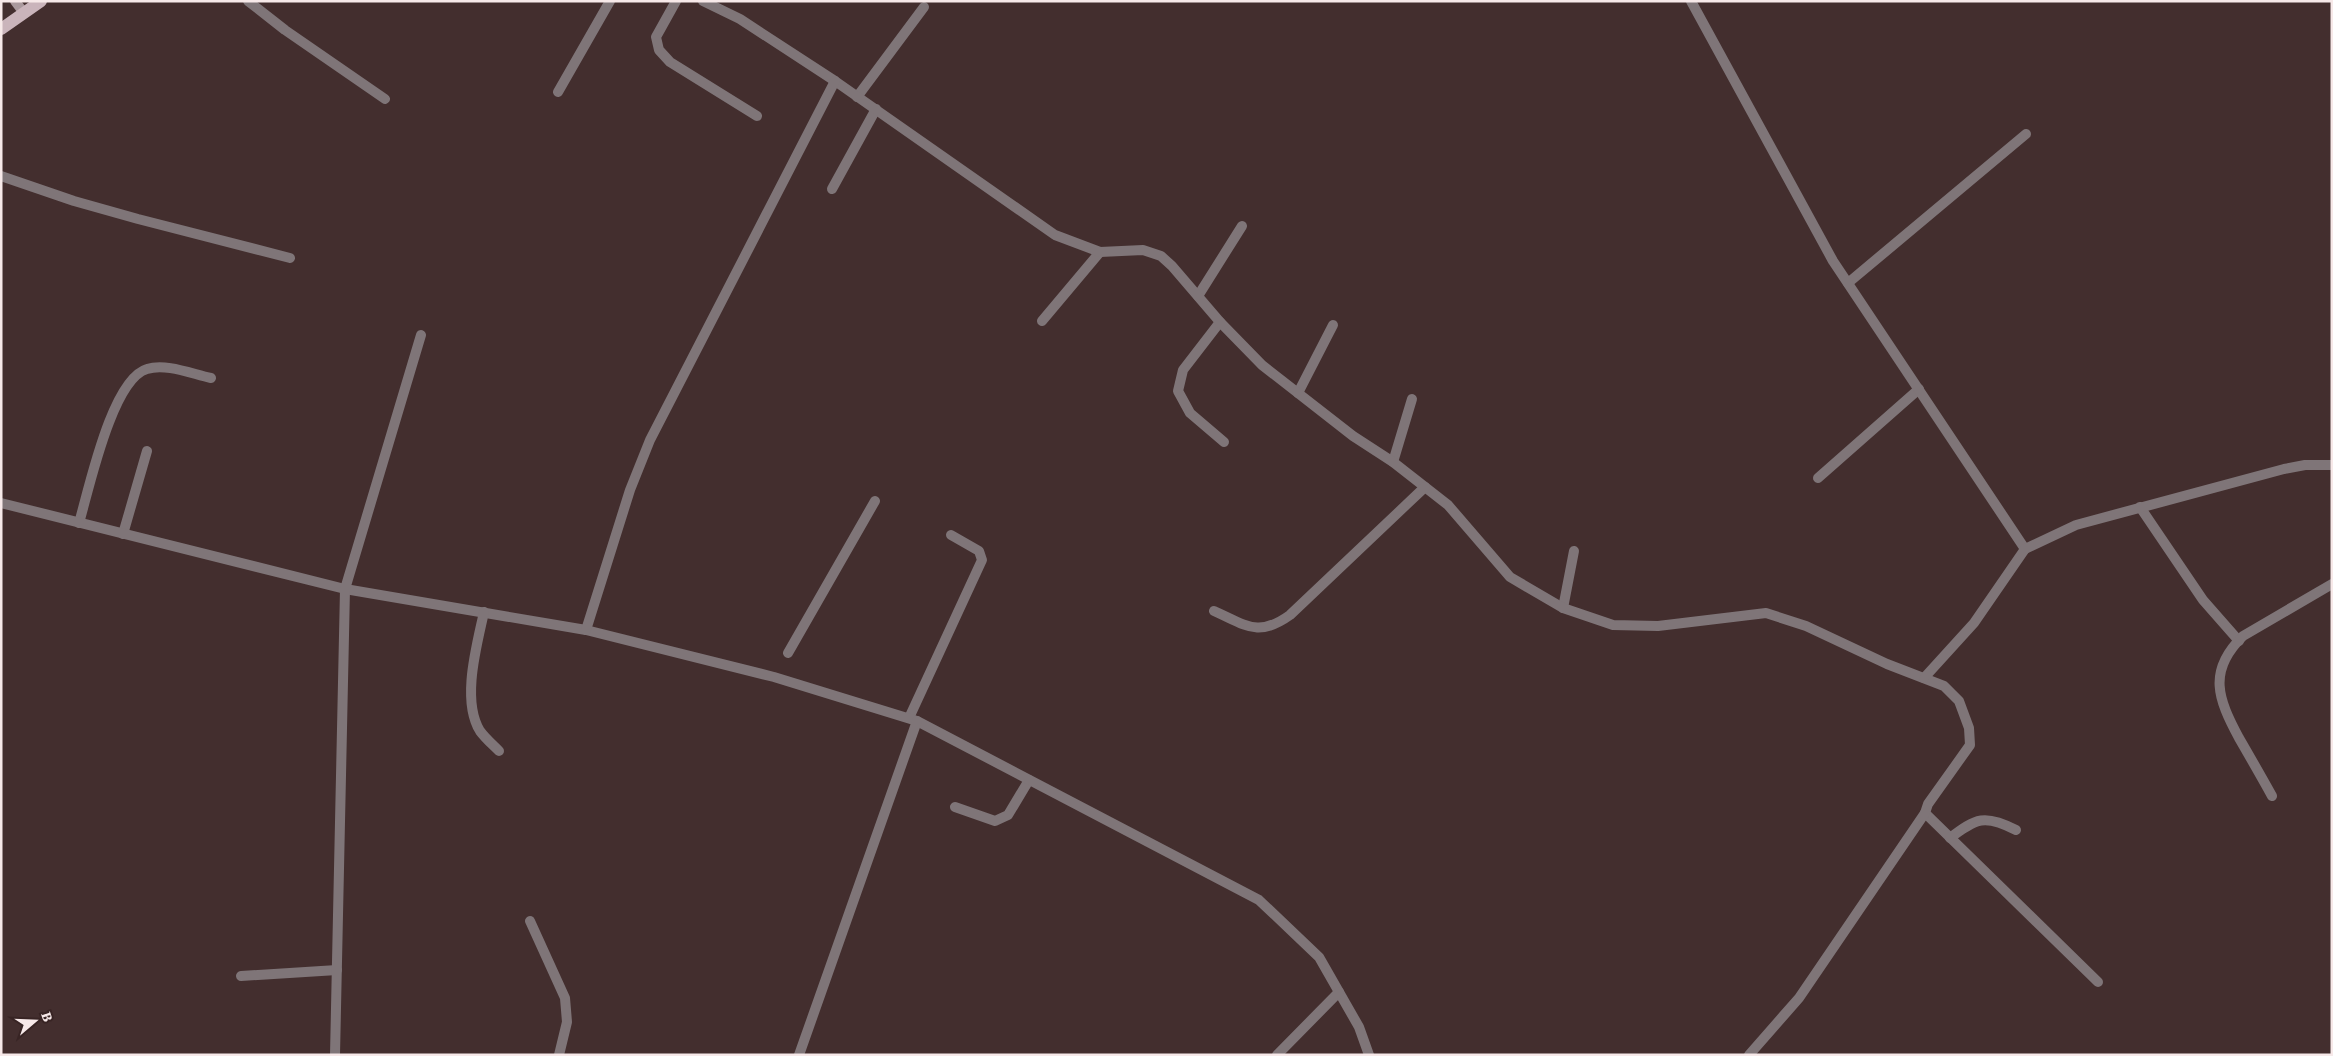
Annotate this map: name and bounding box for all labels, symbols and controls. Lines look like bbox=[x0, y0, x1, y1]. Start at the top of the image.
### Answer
north arrow bbox=[10, 996, 60, 1046]
text: B bbox=[36, 1009, 58, 1024]

